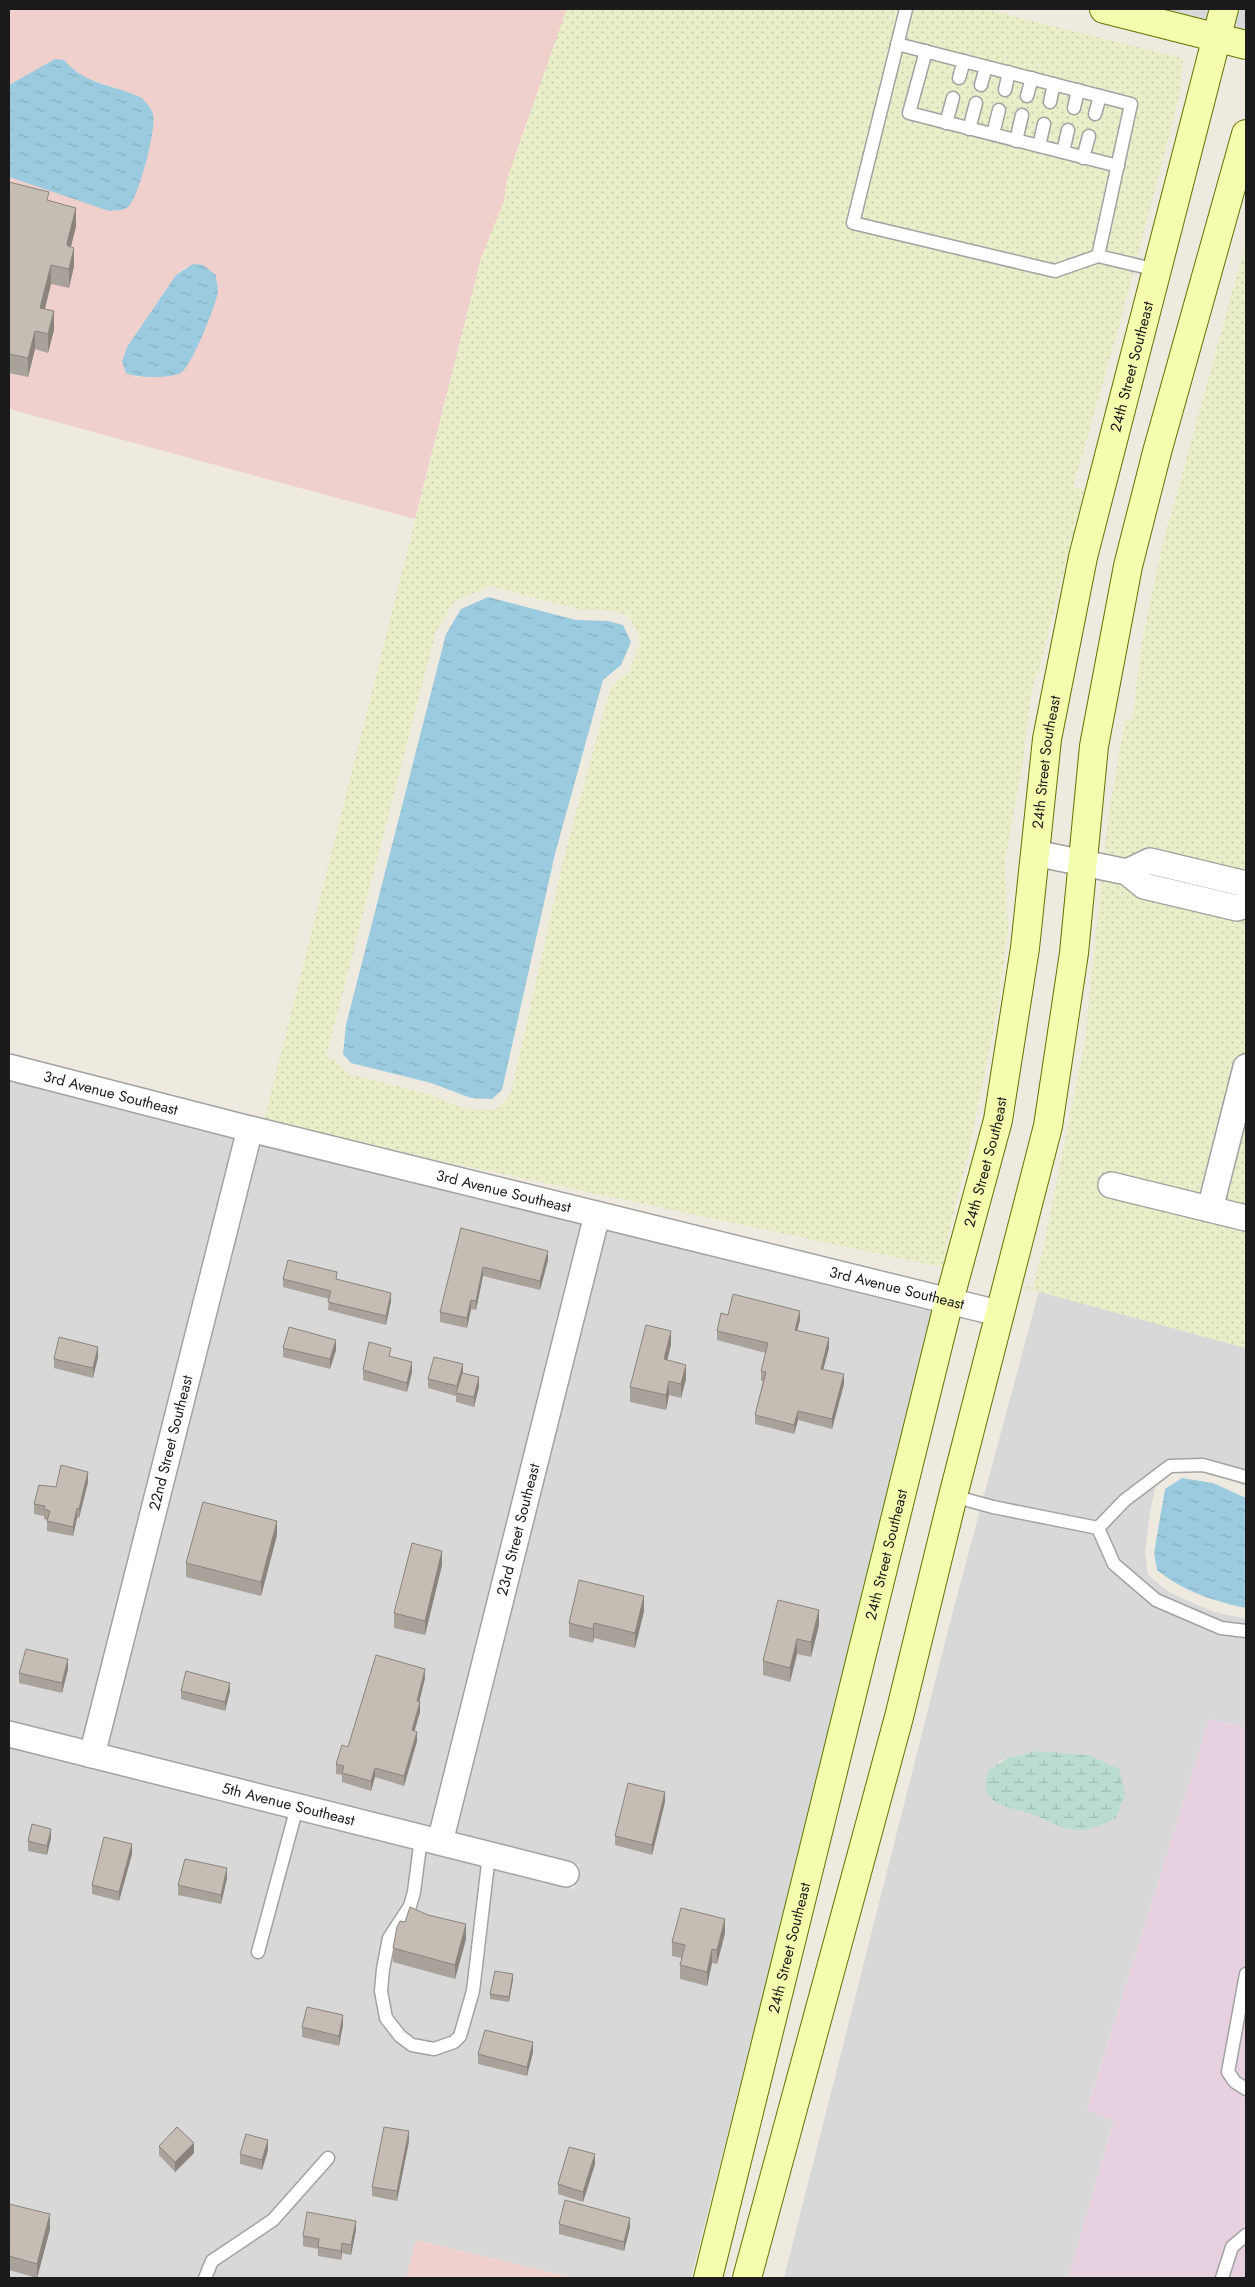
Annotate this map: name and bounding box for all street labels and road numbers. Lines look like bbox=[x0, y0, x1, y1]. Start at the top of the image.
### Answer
street label: 24th Street Southeast bbox=[1105, 299, 1159, 434]
street label: 24th Street Southeast bbox=[1027, 693, 1066, 830]
street label: 3rd Avenue Southeast bbox=[41, 1065, 181, 1121]
street label: 24th Street Southeast bbox=[958, 1095, 1013, 1230]
street label: 3rd Avenue Southeast bbox=[434, 1164, 574, 1219]
street label: 3rd Avenue Southeast bbox=[827, 1261, 967, 1315]
street label: 22nd Street Southeast bbox=[143, 1372, 199, 1513]
street label: 23rd Street Southeast bbox=[491, 1461, 545, 1598]
street label: 24th Street Southeast bbox=[860, 1487, 913, 1622]
street label: 5th Avenue Southeast bbox=[220, 1777, 357, 1832]
street label: 24th Street Southeast bbox=[763, 1880, 816, 2016]

